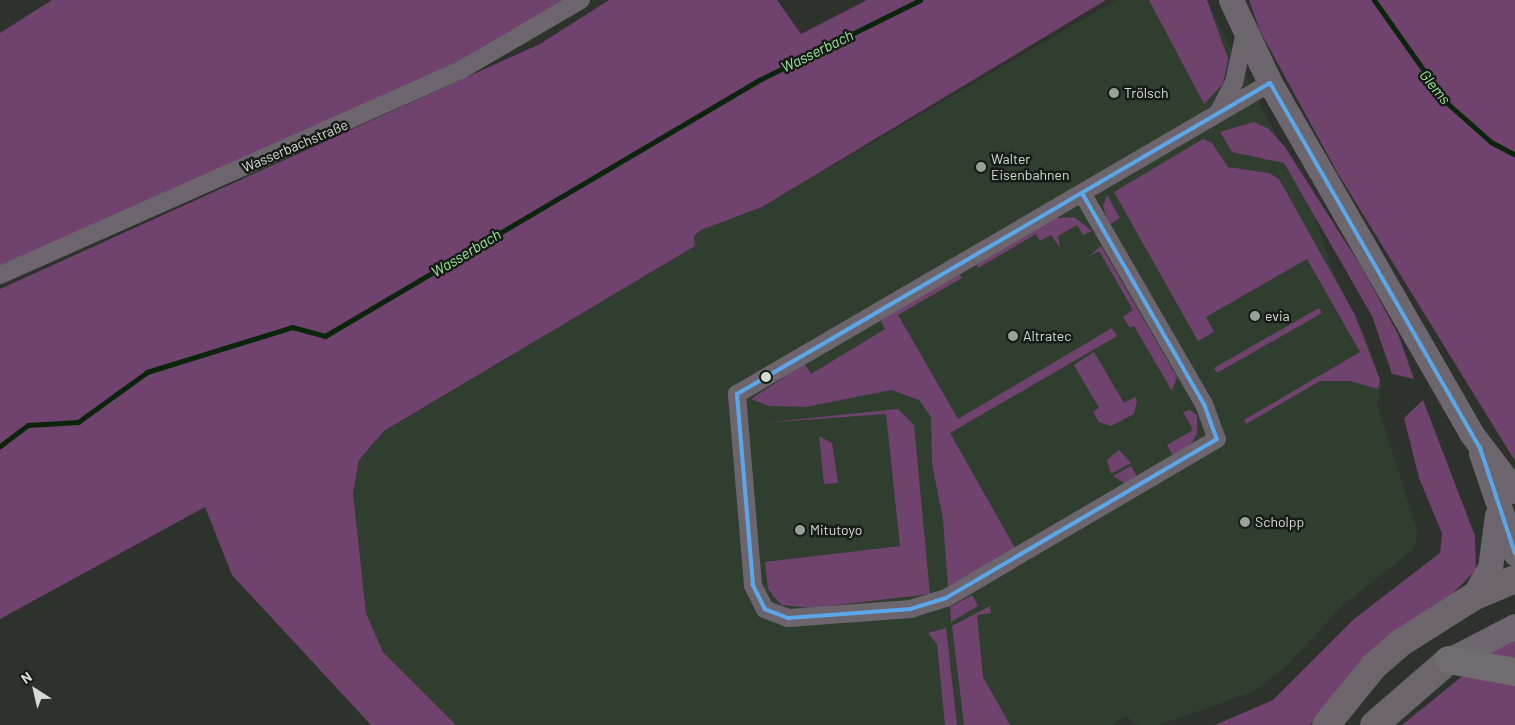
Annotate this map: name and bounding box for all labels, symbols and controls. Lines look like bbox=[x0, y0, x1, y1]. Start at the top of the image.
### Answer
water label: Wasserbach bbox=[778, 26, 856, 76]
water label: Glems bbox=[1416, 66, 1454, 108]
place label: Trölsch bbox=[1124, 85, 1169, 101]
marker: Trölsch bbox=[1108, 87, 1120, 99]
street label: Wasserbachstraße bbox=[239, 116, 351, 176]
place label: Walter Eisenbahnen bbox=[991, 151, 1070, 184]
marker: Walter Eisenbahnen bbox=[975, 161, 987, 173]
water label: Wasserbach bbox=[428, 225, 504, 281]
place label: evia bbox=[1265, 308, 1290, 324]
marker: evia bbox=[1249, 310, 1261, 322]
place label: Altratec bbox=[1023, 328, 1072, 344]
marker: Altratec bbox=[1007, 330, 1019, 342]
unlabelled marker bbox=[761, 372, 771, 382]
place label: Scholpp bbox=[1255, 514, 1304, 530]
marker: Scholpp bbox=[1239, 516, 1251, 528]
place label: Mitutoyo bbox=[810, 522, 862, 538]
marker: Mitutoyo bbox=[794, 524, 806, 536]
north arrow bbox=[10, 665, 60, 715]
text: N bbox=[17, 668, 35, 687]

